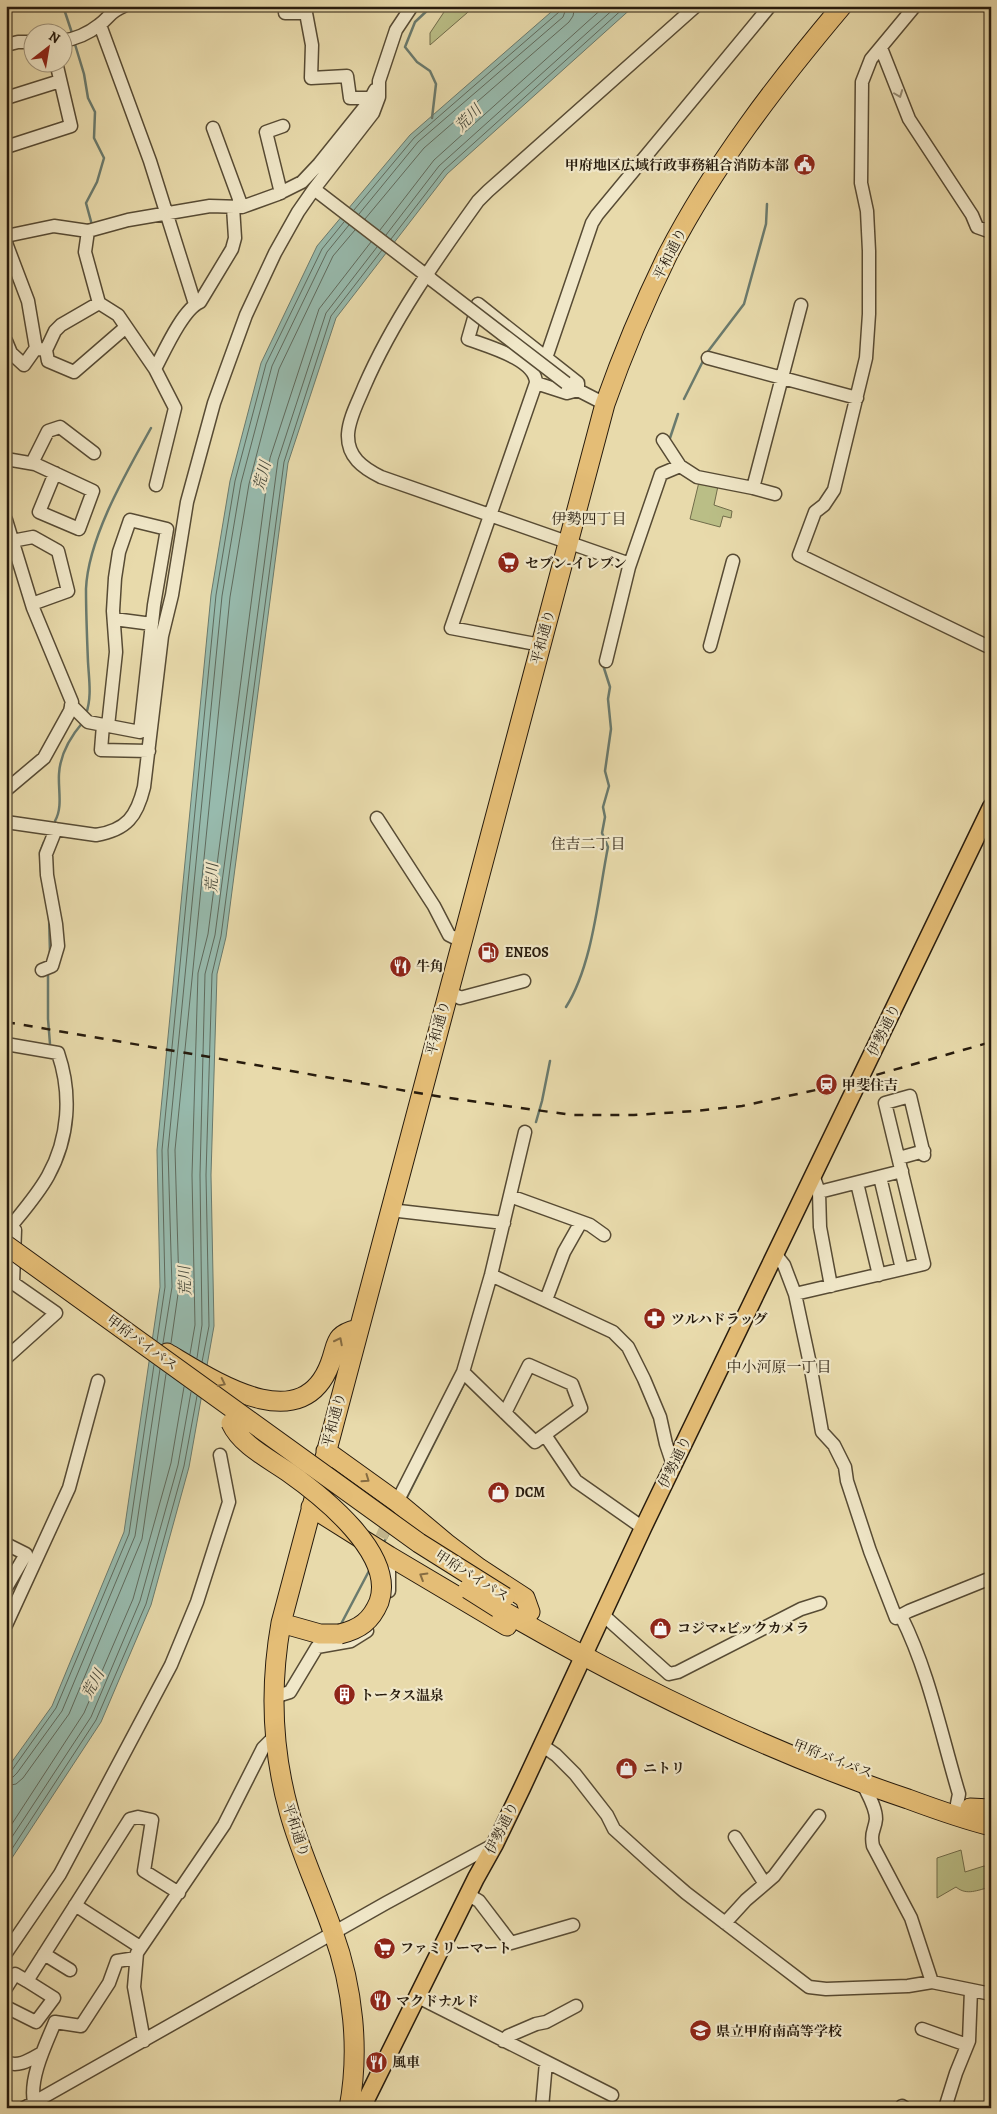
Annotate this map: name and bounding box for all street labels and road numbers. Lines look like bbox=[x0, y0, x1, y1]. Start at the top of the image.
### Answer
street label: 平和通り bbox=[649, 225, 691, 283]
street label: 平和通り bbox=[527, 607, 559, 667]
street label: 平和通り bbox=[422, 998, 454, 1058]
street label: 伊勢通り bbox=[863, 1001, 905, 1059]
street label: 甲府バイパス bbox=[103, 1311, 181, 1375]
street label: 平和通り bbox=[318, 1390, 350, 1450]
street label: 伊勢通り bbox=[654, 1433, 696, 1491]
street label: 甲府バイパス bbox=[431, 1546, 513, 1606]
street label: 甲府バイパス bbox=[791, 1735, 875, 1783]
street label: 伊勢通り bbox=[481, 1799, 523, 1857]
street label: 平和通り bbox=[278, 1800, 314, 1860]

